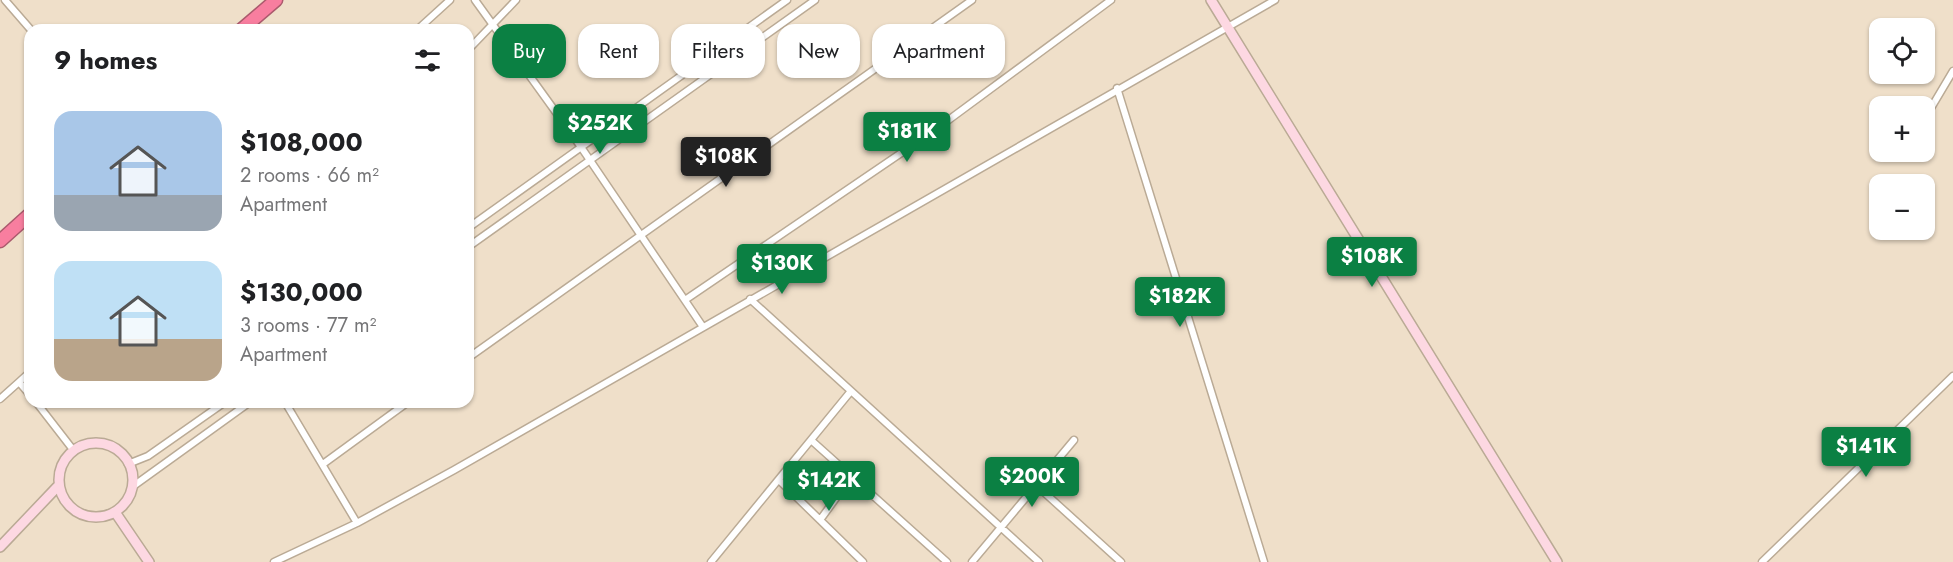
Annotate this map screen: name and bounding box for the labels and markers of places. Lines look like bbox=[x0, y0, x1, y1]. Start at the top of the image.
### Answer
pin: $252K bbox=[558, 104, 642, 155]
pin: $181K bbox=[865, 112, 949, 163]
pin: $108K bbox=[684, 137, 768, 188]
pin: $108K bbox=[1330, 237, 1414, 288]
pin: $130K bbox=[740, 244, 824, 295]
pin: $182K bbox=[1138, 277, 1222, 328]
pin: $141K bbox=[1824, 427, 1908, 478]
pin: $200K bbox=[990, 457, 1074, 508]
pin: $142K bbox=[787, 461, 871, 512]

